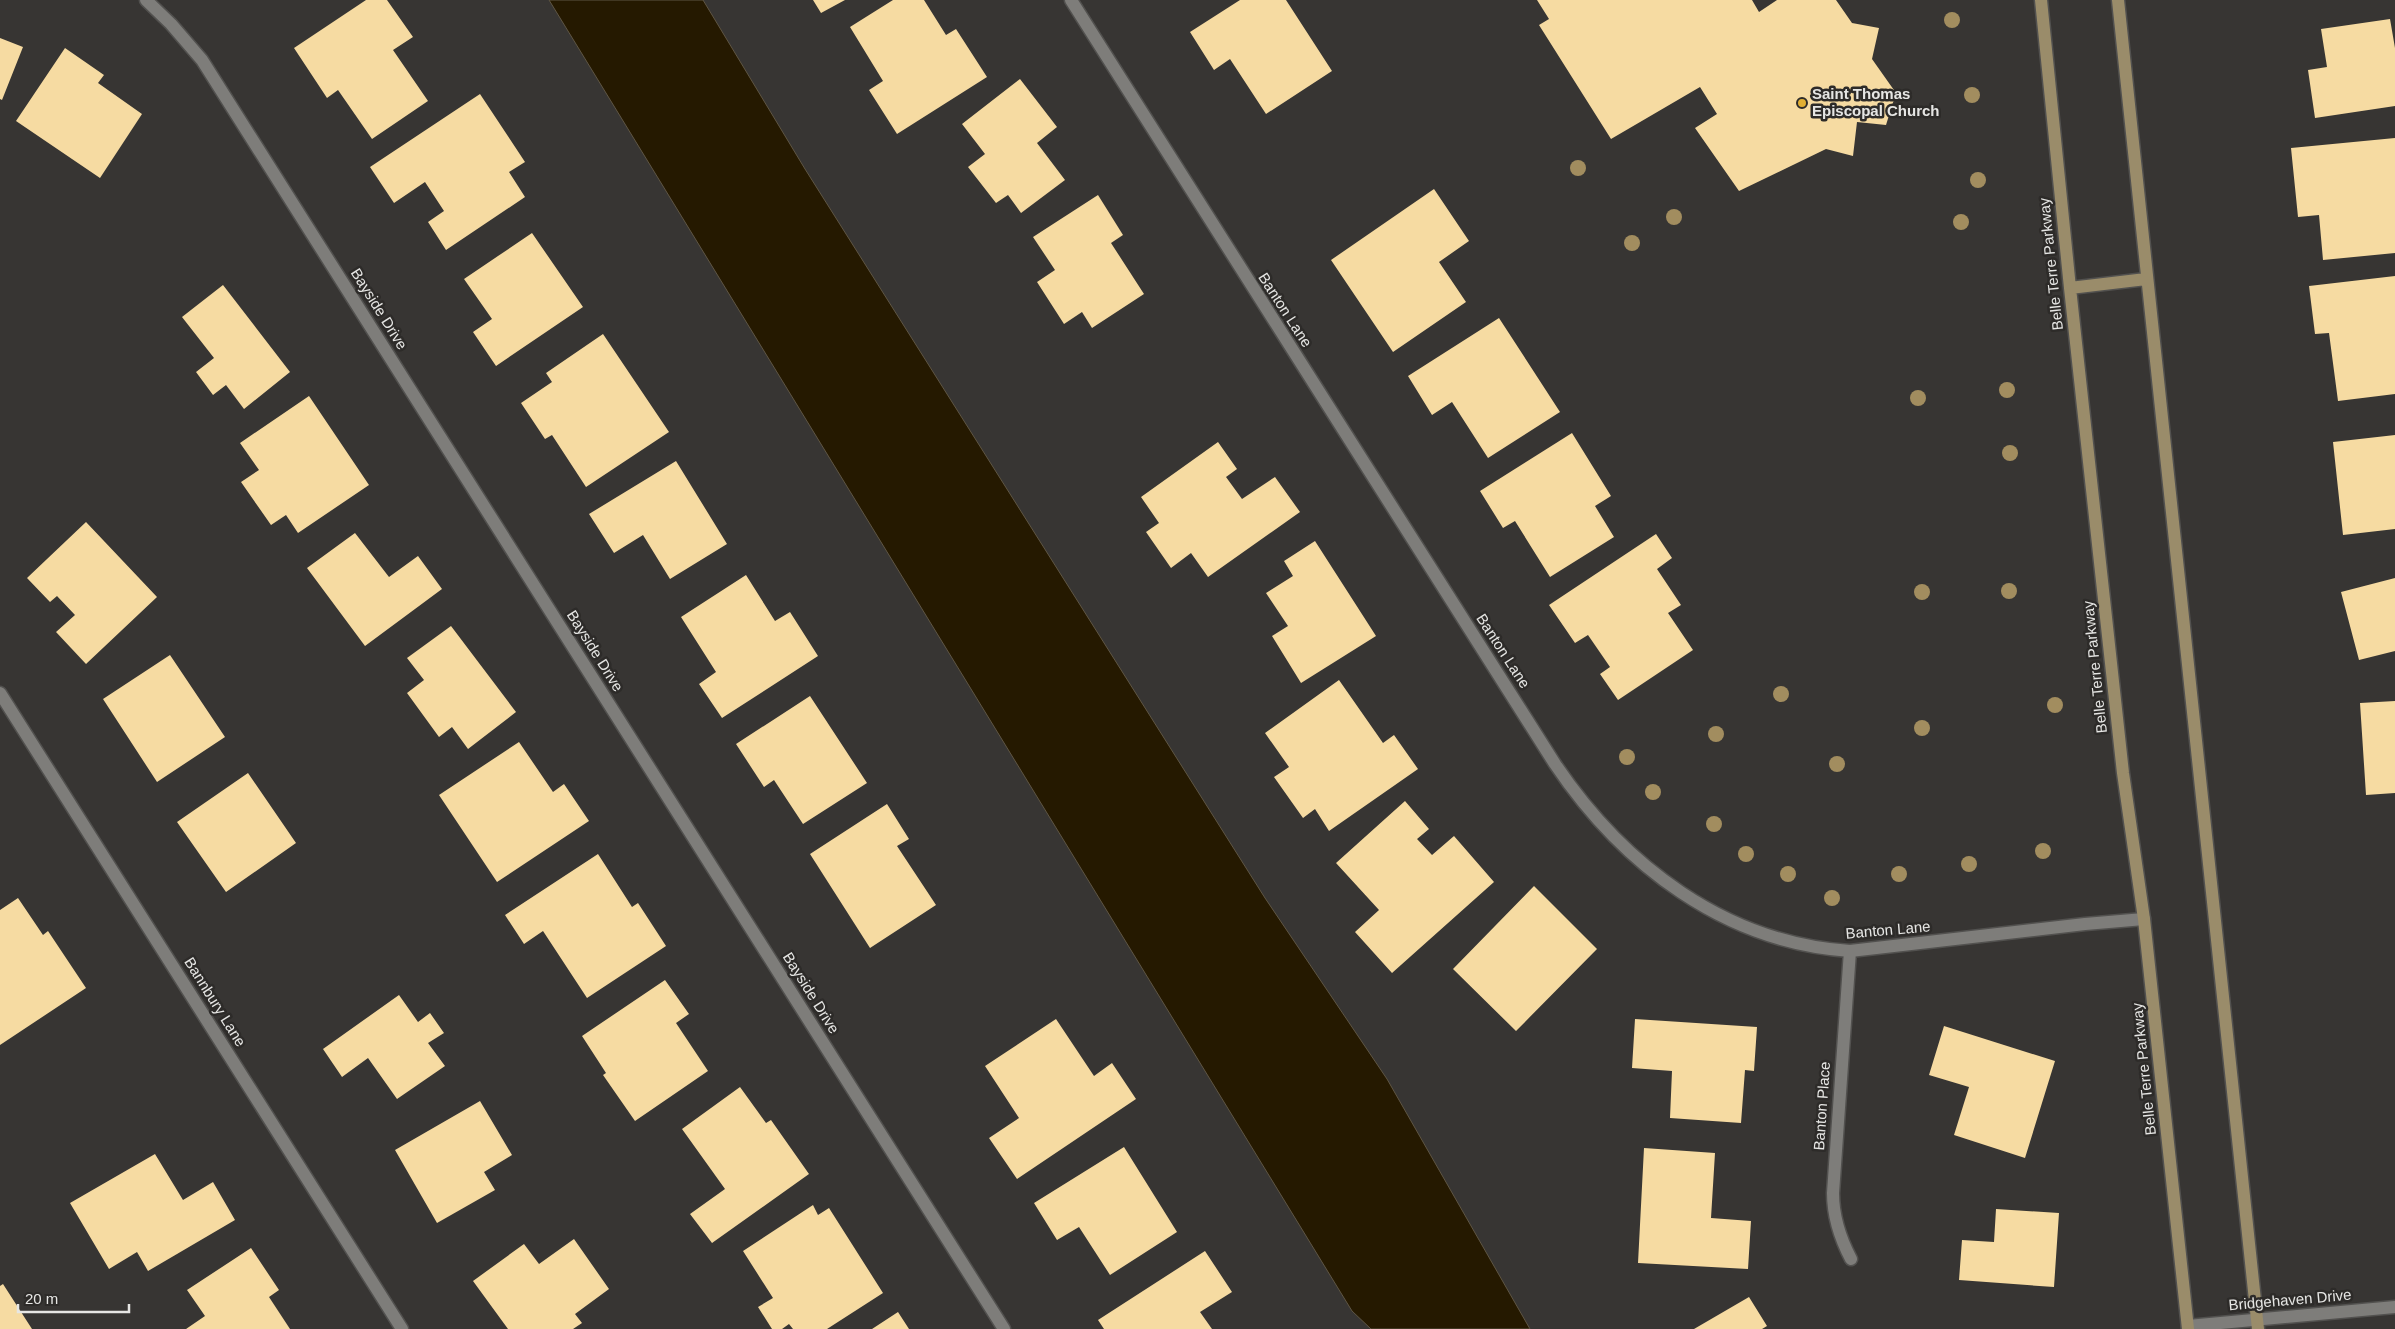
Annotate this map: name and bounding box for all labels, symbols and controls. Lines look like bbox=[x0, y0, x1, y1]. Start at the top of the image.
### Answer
place label: Saint Thomas Episcopal Church bbox=[1812, 85, 1940, 119]
marker: Saint Thomas Episcopal Church bbox=[1796, 97, 1808, 109]
street label: Belle Terre Parkway bbox=[2035, 196, 2066, 331]
street label: Bayside Drive bbox=[348, 265, 411, 352]
street label: Banton Lane bbox=[1255, 269, 1316, 350]
street label: Belle Terre Parkway bbox=[2079, 599, 2110, 734]
street label: Bayside Drive bbox=[564, 607, 627, 694]
street label: Banton Lane bbox=[1473, 610, 1534, 691]
street label: Banton Lane bbox=[1845, 917, 1931, 942]
street label: Bayside Drive bbox=[780, 949, 843, 1036]
street label: Bannbury Lane bbox=[181, 954, 250, 1049]
street label: Belle Terre Parkway bbox=[2128, 1001, 2159, 1136]
street label: Banton Place bbox=[1810, 1061, 1833, 1151]
scale bar bbox=[18, 1282, 129, 1314]
street label: Bridgehaven Drive bbox=[2228, 1286, 2352, 1313]
text: 20 m bbox=[25, 1290, 58, 1307]

